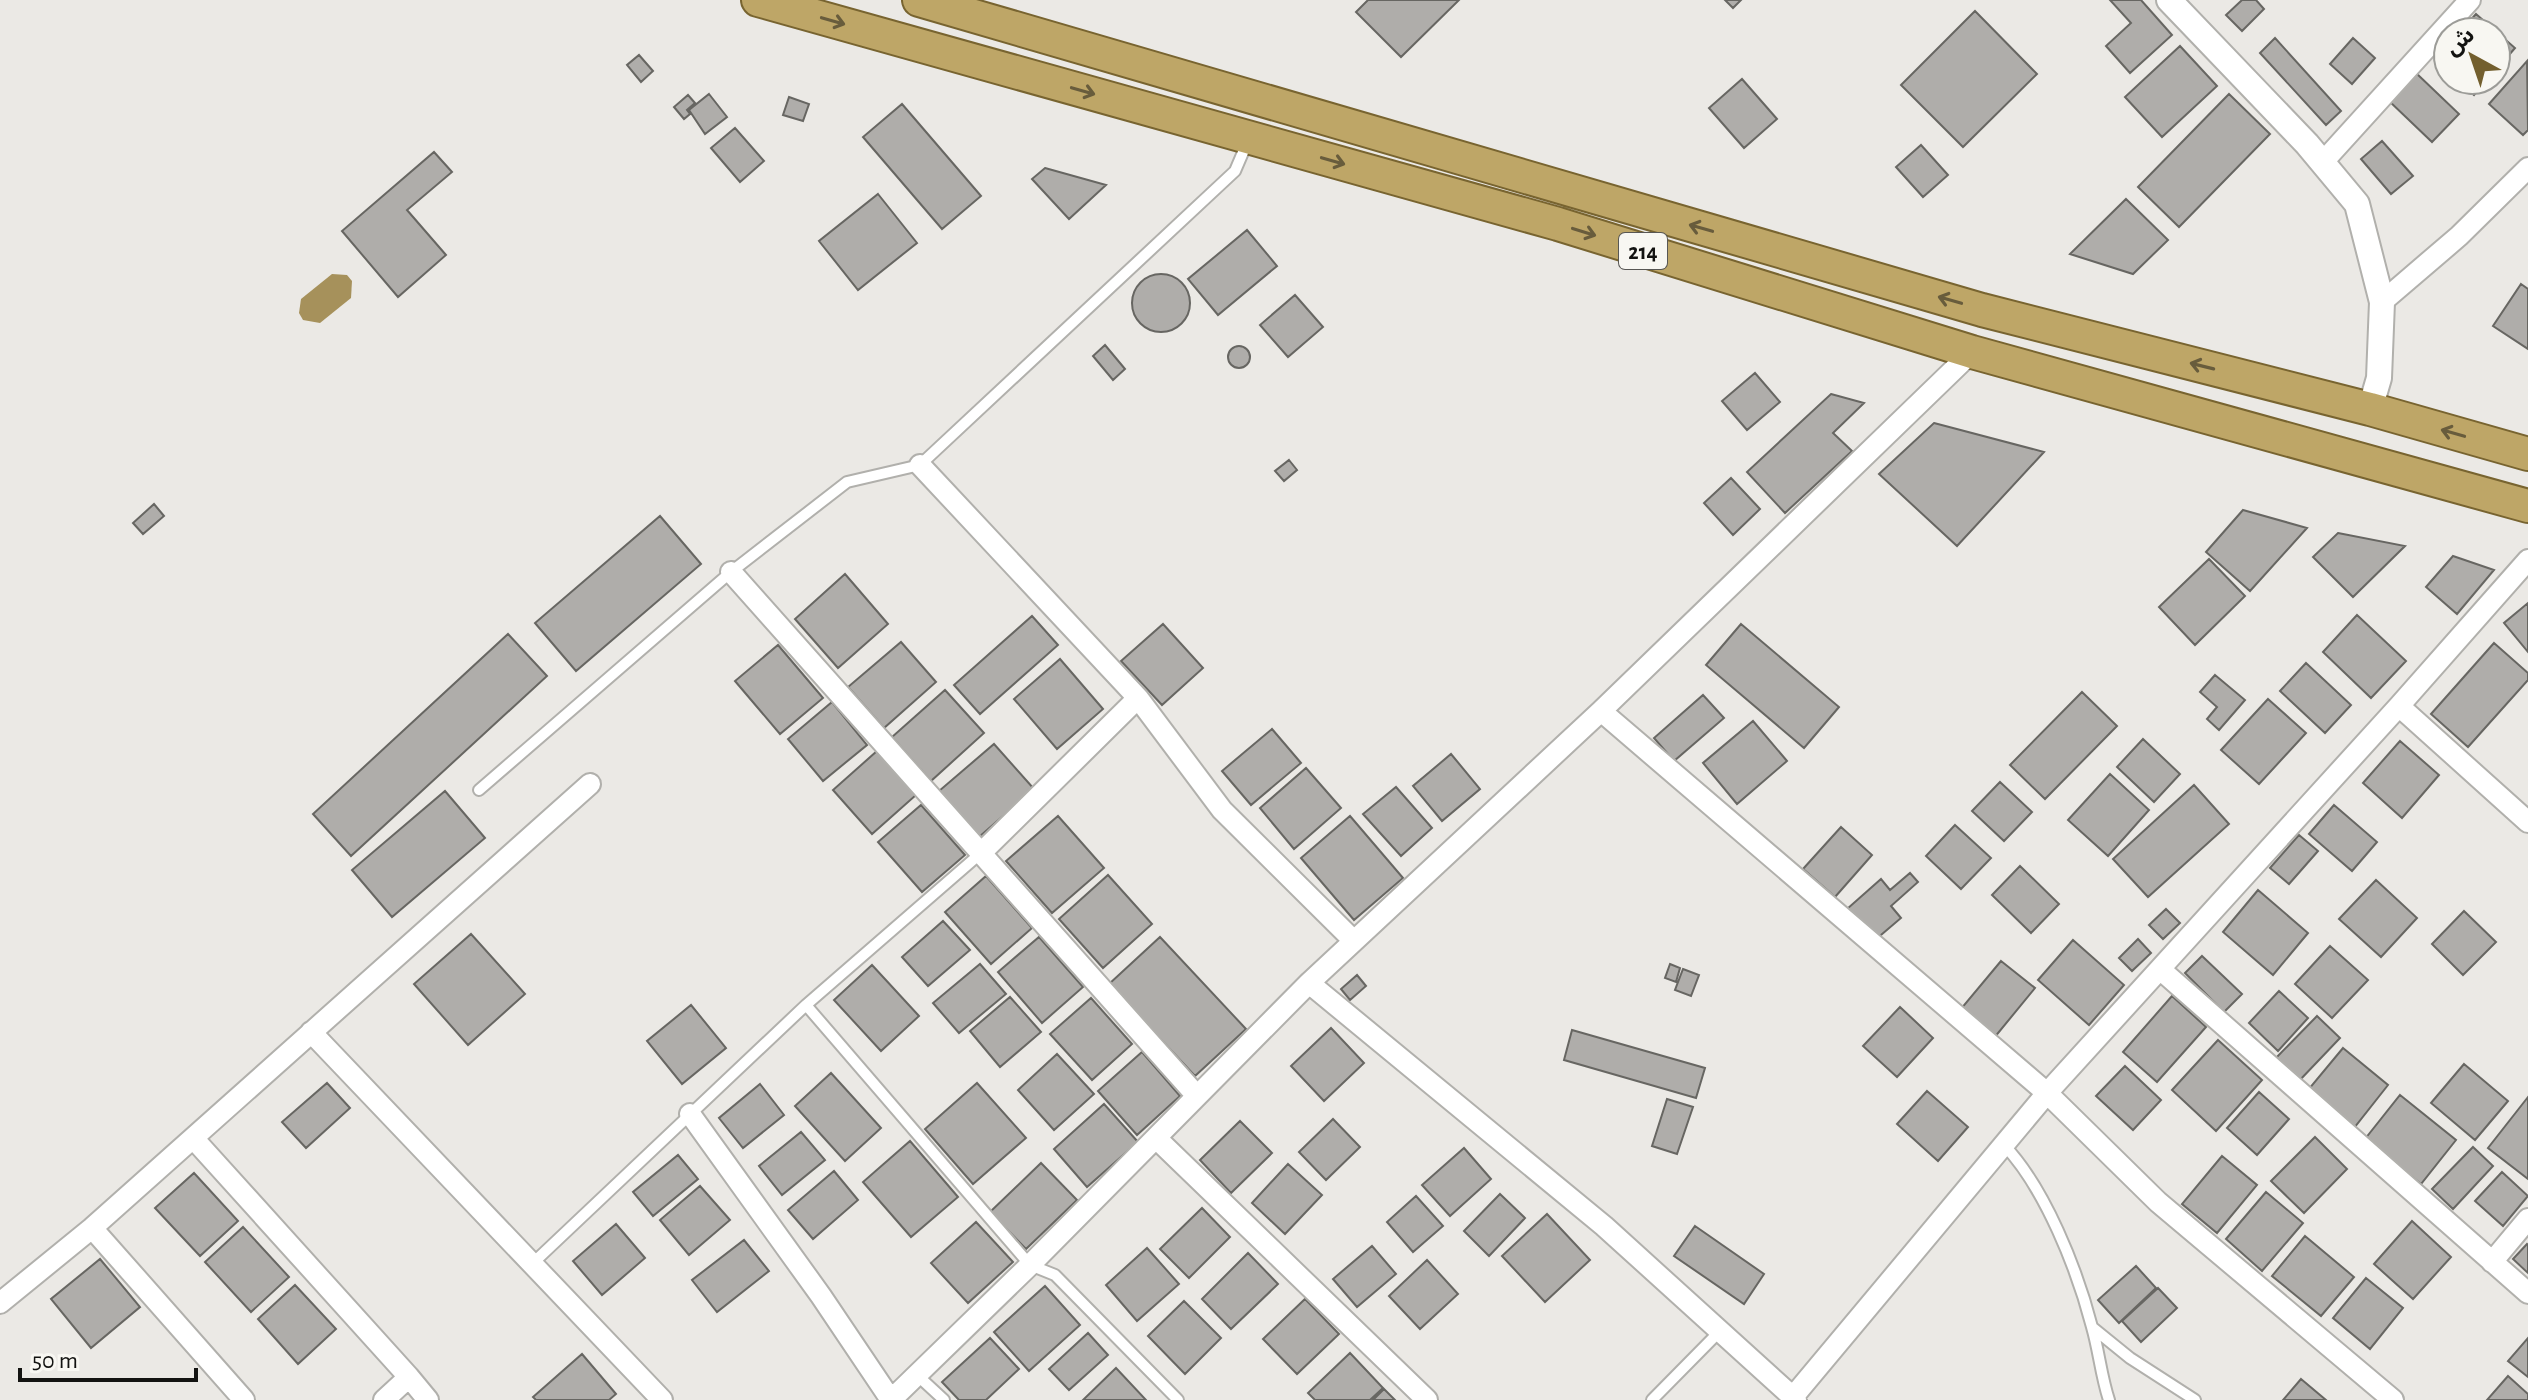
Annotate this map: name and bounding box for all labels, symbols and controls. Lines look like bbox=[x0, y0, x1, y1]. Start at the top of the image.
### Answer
one-way arrow bbox=[819, 14, 845, 29]
north arrow bbox=[2432, 16, 2512, 96]
text: ش bbox=[2441, 23, 2479, 60]
one-way arrow bbox=[1070, 84, 1096, 99]
one-way arrow bbox=[1320, 154, 1346, 169]
one-way arrow bbox=[1688, 220, 1714, 235]
one-way arrow bbox=[1570, 225, 1596, 240]
road number: 214 bbox=[1619, 233, 1667, 269]
one-way arrow bbox=[1938, 292, 1964, 307]
one-way arrow bbox=[2189, 357, 2215, 372]
one-way arrow bbox=[2441, 425, 2466, 439]
scale bar bbox=[20, 1332, 196, 1382]
text: 50 m bbox=[32, 1349, 78, 1373]

